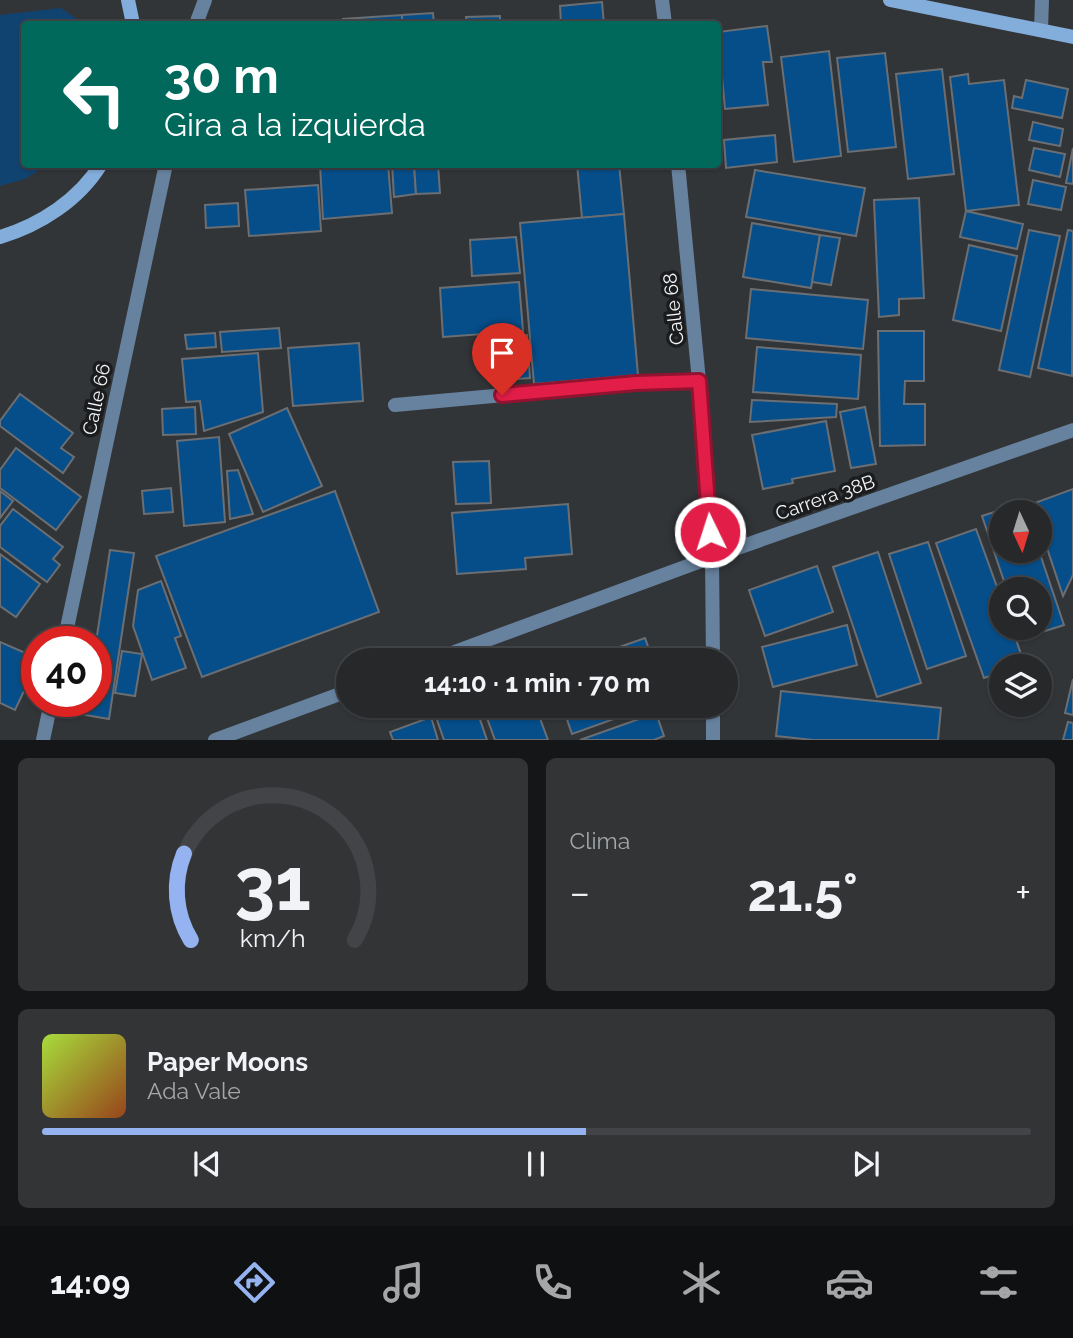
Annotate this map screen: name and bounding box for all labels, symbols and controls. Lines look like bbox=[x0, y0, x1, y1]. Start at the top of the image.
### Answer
text: 30 m bbox=[164, 47, 279, 104]
icon: left bbox=[49, 49, 140, 140]
text: Gira a la izquierda bbox=[164, 106, 426, 143]
street label: Calle 68 bbox=[658, 272, 688, 346]
pin bbox=[472, 323, 532, 395]
icon: arrive bbox=[483, 334, 521, 372]
street label: Calle 66 bbox=[78, 361, 114, 437]
street label: Carrera 38B bbox=[772, 470, 878, 524]
position arrow bbox=[673, 495, 747, 569]
north arrow bbox=[989, 500, 1052, 564]
map controls bbox=[989, 500, 1052, 717]
button: search bbox=[989, 577, 1052, 640]
speed limit sign: 40 bbox=[21, 626, 112, 717]
button: layers bbox=[989, 654, 1052, 717]
text: 14:10 · 1 min · 70 m bbox=[424, 668, 650, 698]
text: Clima bbox=[570, 827, 630, 854]
text: 31 bbox=[234, 843, 311, 928]
text: 21.5° bbox=[747, 862, 858, 923]
text: − bbox=[570, 870, 590, 915]
text: + bbox=[1015, 870, 1031, 915]
text: km/h bbox=[240, 923, 306, 953]
text: Paper Moons bbox=[147, 1047, 308, 1077]
text: Ada Vale bbox=[147, 1077, 241, 1104]
icon: previous bbox=[188, 1145, 226, 1183]
icon: pause bbox=[517, 1145, 555, 1183]
icon: next bbox=[847, 1145, 885, 1183]
icon: directions bbox=[230, 1258, 279, 1307]
icon: music bbox=[379, 1258, 428, 1307]
icon: phone bbox=[528, 1258, 577, 1307]
icon: climate bbox=[677, 1258, 726, 1307]
icon: car bbox=[825, 1258, 874, 1307]
icon: filters bbox=[974, 1258, 1023, 1307]
text: 14:09 bbox=[50, 1264, 130, 1301]

